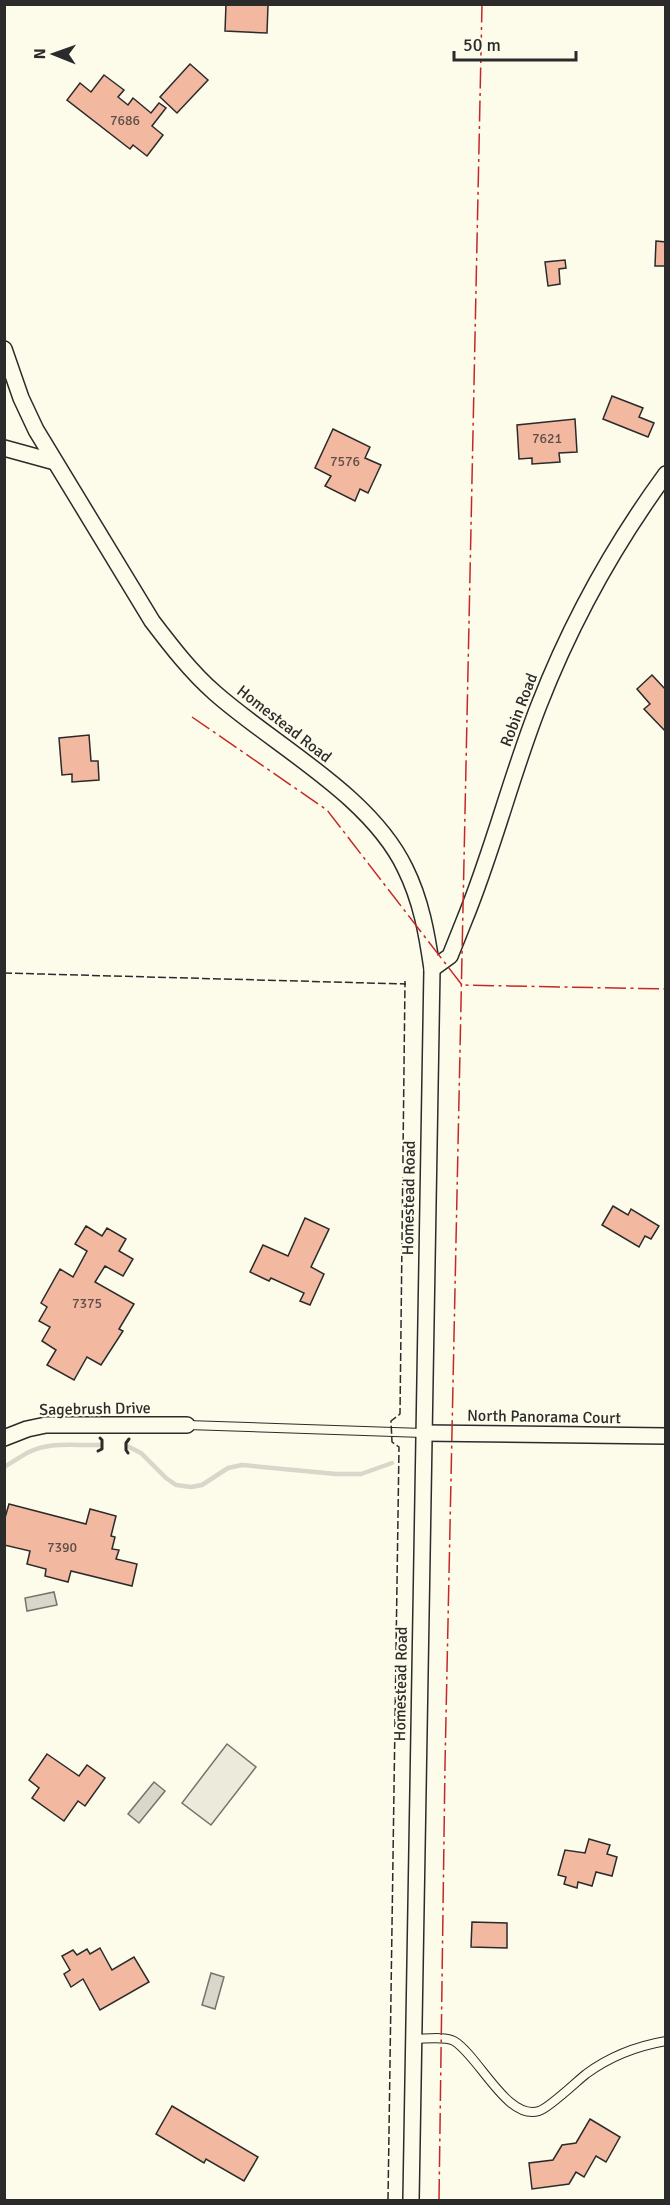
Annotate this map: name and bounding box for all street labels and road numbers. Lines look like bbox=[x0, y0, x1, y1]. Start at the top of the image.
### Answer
street label: Robin Road bbox=[496, 670, 542, 750]
street label: Homestead Road bbox=[233, 681, 335, 767]
street label: Homestead Road bbox=[398, 1141, 420, 1255]
street label: Sagebrush Drive bbox=[39, 1398, 151, 1420]
street label: North Panorama Court bbox=[467, 1406, 621, 1428]
street label: Homestead Road bbox=[390, 1627, 412, 1741]

